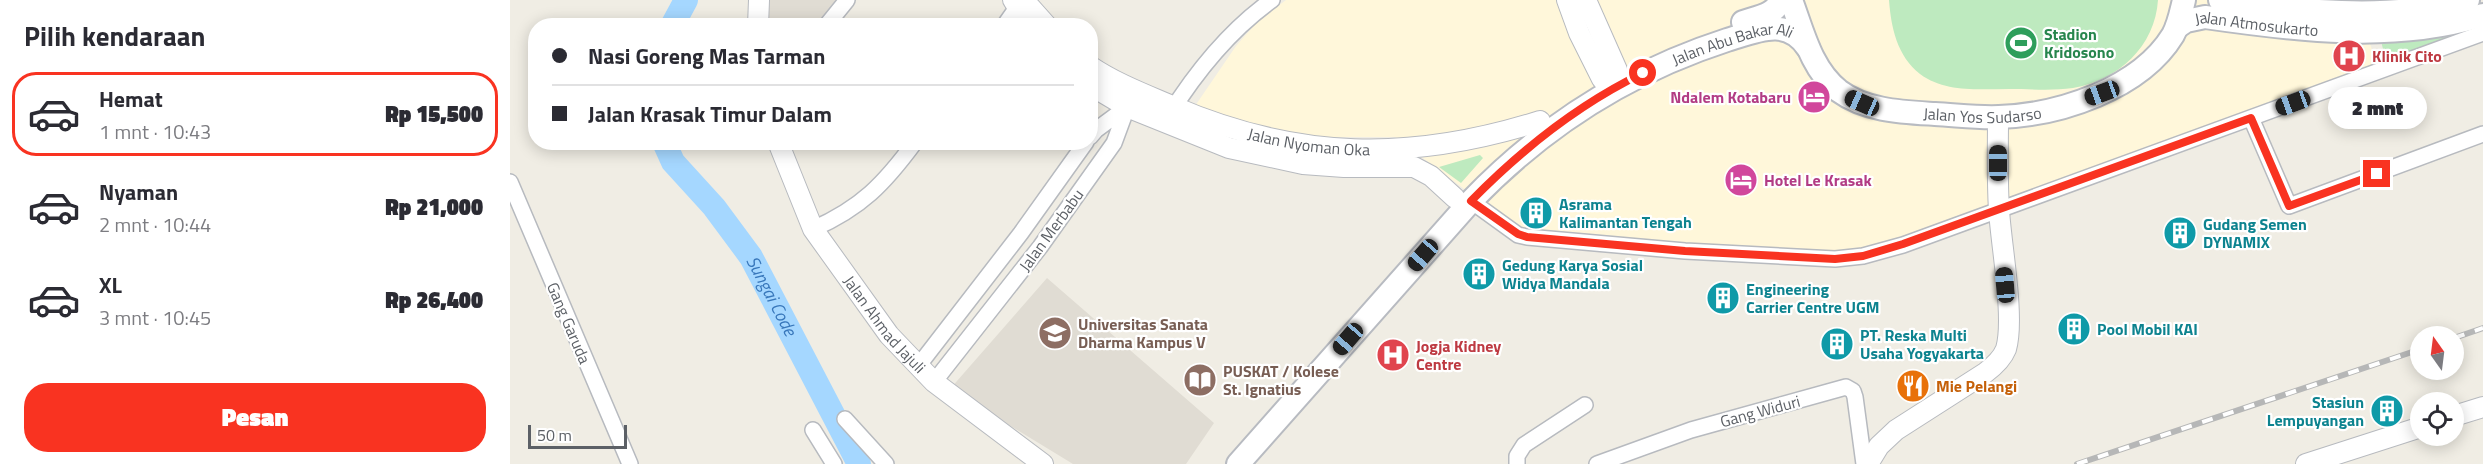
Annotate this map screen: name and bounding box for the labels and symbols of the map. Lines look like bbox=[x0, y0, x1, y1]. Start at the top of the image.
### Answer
street label: Jalan Atmosukarto bbox=[2192, 5, 2319, 42]
street label: Jalan Abu Bakar Ali bbox=[1668, 16, 1798, 71]
place label: Stadion Kridosono bbox=[2044, 22, 2114, 64]
sports icon: Stadion Kridosono bbox=[2003, 25, 2039, 61]
hospital icon: Klinik Cito bbox=[2331, 38, 2367, 74]
place label: Klinik Cito bbox=[2372, 44, 2442, 68]
route start bbox=[1629, 59, 1656, 86]
car bbox=[2082, 78, 2122, 108]
hotel icon: Ndalem Kotabaru bbox=[1796, 79, 1832, 115]
place label: Ndalem Kotabaru bbox=[1670, 85, 1791, 109]
car bbox=[1842, 87, 1882, 119]
callout: 2 mnt bbox=[2328, 87, 2426, 129]
car bbox=[2273, 88, 2313, 118]
street label: Jalan Yos Sudarso bbox=[1923, 100, 2043, 129]
street label: Jalan Nyoman Oka bbox=[1245, 121, 1370, 161]
car bbox=[1989, 145, 2007, 181]
route end bbox=[2363, 160, 2390, 187]
hotel icon: Hotel Le Krasak bbox=[1723, 162, 1759, 198]
place label: Hotel Le Krasak bbox=[1764, 168, 1873, 192]
street label: Jalan Merbabu bbox=[1013, 184, 1089, 276]
place label: Asrama Kalimantan Tengah bbox=[1559, 192, 1692, 234]
building icon: Asrama Kalimantan Tengah bbox=[1518, 195, 1554, 231]
place label: Gudang Semen DYNAMIX bbox=[2203, 212, 2307, 254]
building icon: Gudang Semen DYNAMIX bbox=[2162, 215, 2198, 251]
car bbox=[1404, 236, 1442, 274]
water label: Sungai Code bbox=[740, 251, 805, 342]
place label: Gedung Karya Sosial Widya Mandala bbox=[1502, 253, 1643, 295]
building icon: Gedung Karya Sosial Widya Mandala bbox=[1461, 256, 1497, 292]
car bbox=[1994, 266, 2016, 304]
street label: Jalan Ahmad Jajuli bbox=[838, 270, 931, 379]
place label: Engineering Carrier Centre UGM bbox=[1746, 277, 1880, 319]
street label: Gang Garuda bbox=[541, 278, 597, 368]
building icon: Engineering Carrier Centre UGM bbox=[1705, 280, 1741, 316]
building icon: Pool Mobil KAI bbox=[2056, 311, 2092, 347]
place label: Universitas Sanata Dharma Kampus V bbox=[1078, 312, 1208, 354]
school or university icon: Universitas Sanata Dharma Kampus V bbox=[1037, 315, 1073, 351]
place label: Pool Mobil KAI bbox=[2097, 317, 2198, 341]
car bbox=[1329, 320, 1367, 358]
place label: PT. Reska Multi Usaha Yogyakarta bbox=[1860, 323, 1984, 365]
building icon: PT. Reska Multi Usaha Yogyakarta bbox=[1819, 326, 1855, 362]
north arrow bbox=[2410, 326, 2464, 380]
place label: Jogja Kidney Centre bbox=[1416, 334, 1501, 376]
hospital icon: Jogja Kidney Centre bbox=[1375, 337, 1411, 373]
place label: PUSKAT / Kolese St. Ignatius bbox=[1223, 359, 1339, 401]
library icon: PUSKAT / Kolese St. Ignatius bbox=[1182, 362, 1218, 398]
restaurant icon: Mie Pelangi bbox=[1895, 368, 1931, 404]
place label: Mie Pelangi bbox=[1936, 374, 2017, 398]
street label: Gang Widuri bbox=[1717, 389, 1803, 433]
place label: Stasiun Lempuyangan bbox=[2267, 390, 2364, 432]
building icon: Stasiun Lempuyangan bbox=[2369, 393, 2405, 429]
scale bar bbox=[528, 422, 627, 450]

